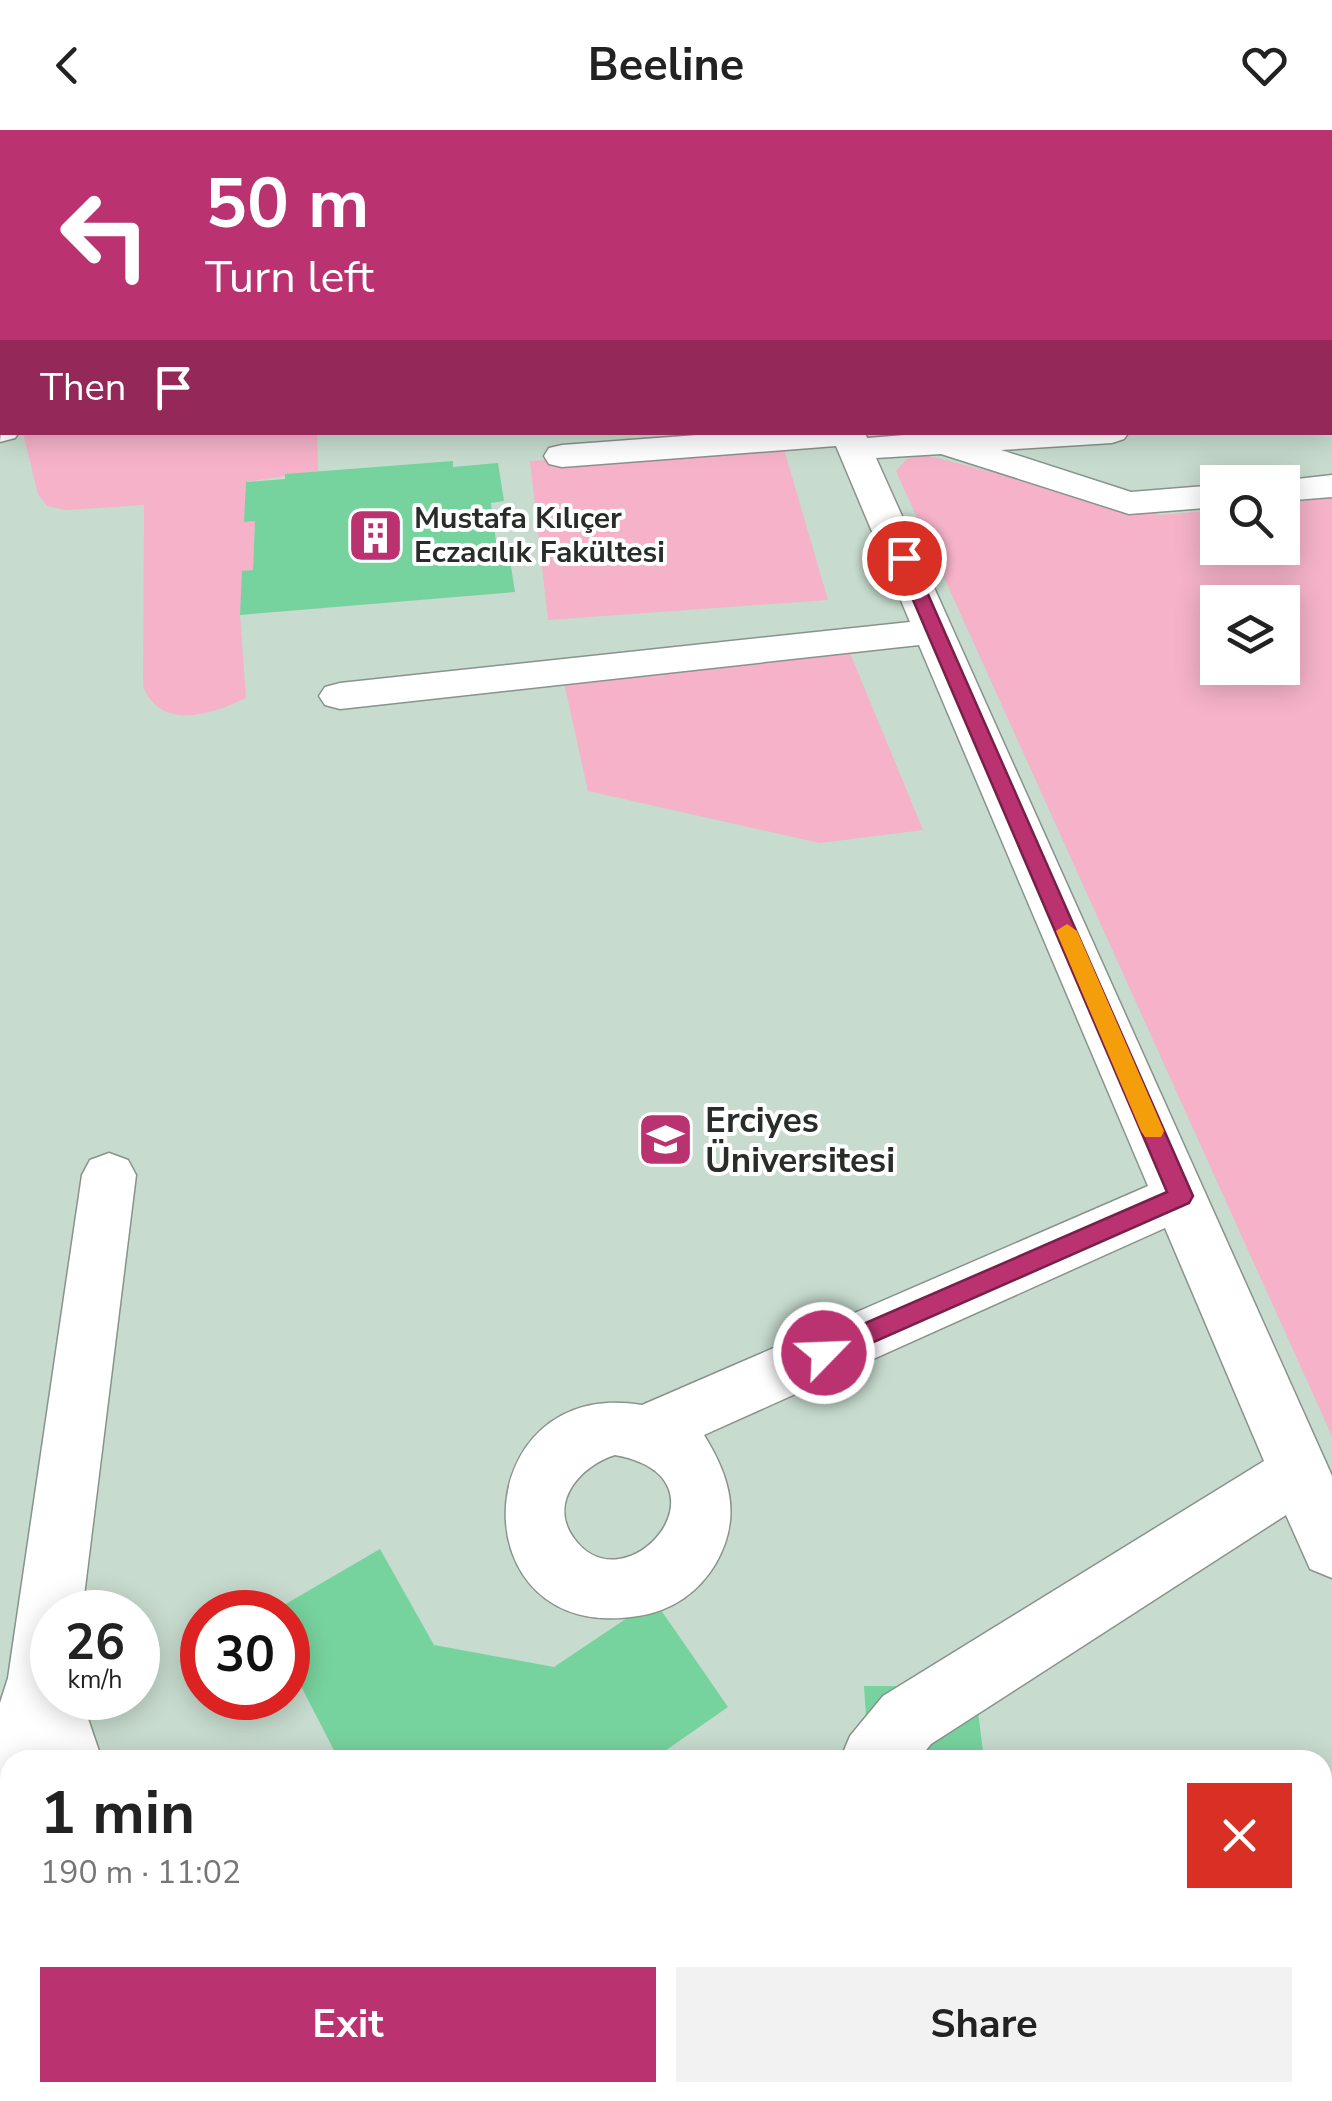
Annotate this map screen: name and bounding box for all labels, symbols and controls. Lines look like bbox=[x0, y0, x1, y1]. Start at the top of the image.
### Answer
text: Beeline bbox=[588, 35, 744, 96]
icon: back bbox=[40, 38, 95, 93]
icon: heart bbox=[1237, 38, 1292, 93]
text: 50 m bbox=[205, 156, 369, 252]
icon: left bbox=[40, 170, 170, 300]
text: Turn left bbox=[205, 247, 374, 308]
icon: arrive bbox=[146, 360, 201, 415]
text: Then bbox=[40, 362, 126, 413]
map controls bbox=[1200, 465, 1300, 685]
button: search bbox=[1200, 465, 1300, 565]
place label: Mustafa Kılıçer Eczacılık Fakültesi bbox=[414, 498, 665, 573]
building icon: Mustafa Kılıçer Eczacılık Fakültesi bbox=[345, 505, 405, 565]
pin bbox=[862, 516, 947, 601]
icon: arrive bbox=[877, 531, 932, 586]
button: layers bbox=[1200, 585, 1300, 685]
place label: Erciyes Üniversitesi bbox=[705, 1097, 895, 1184]
school or university icon: Erciyes Üniversitesi bbox=[636, 1110, 696, 1170]
position arrow bbox=[772, 1301, 876, 1405]
speed limit sign: 30 bbox=[180, 1590, 310, 1720]
text: 26 bbox=[65, 1608, 125, 1677]
text: km/h bbox=[67, 1663, 123, 1697]
text: 1 min bbox=[40, 1772, 195, 1854]
button: close bbox=[1187, 1783, 1292, 1888]
text: 190 m · 11:02 bbox=[40, 1851, 241, 1894]
button: Exit bbox=[40, 1967, 656, 2082]
button: Share bbox=[676, 1967, 1292, 2082]

